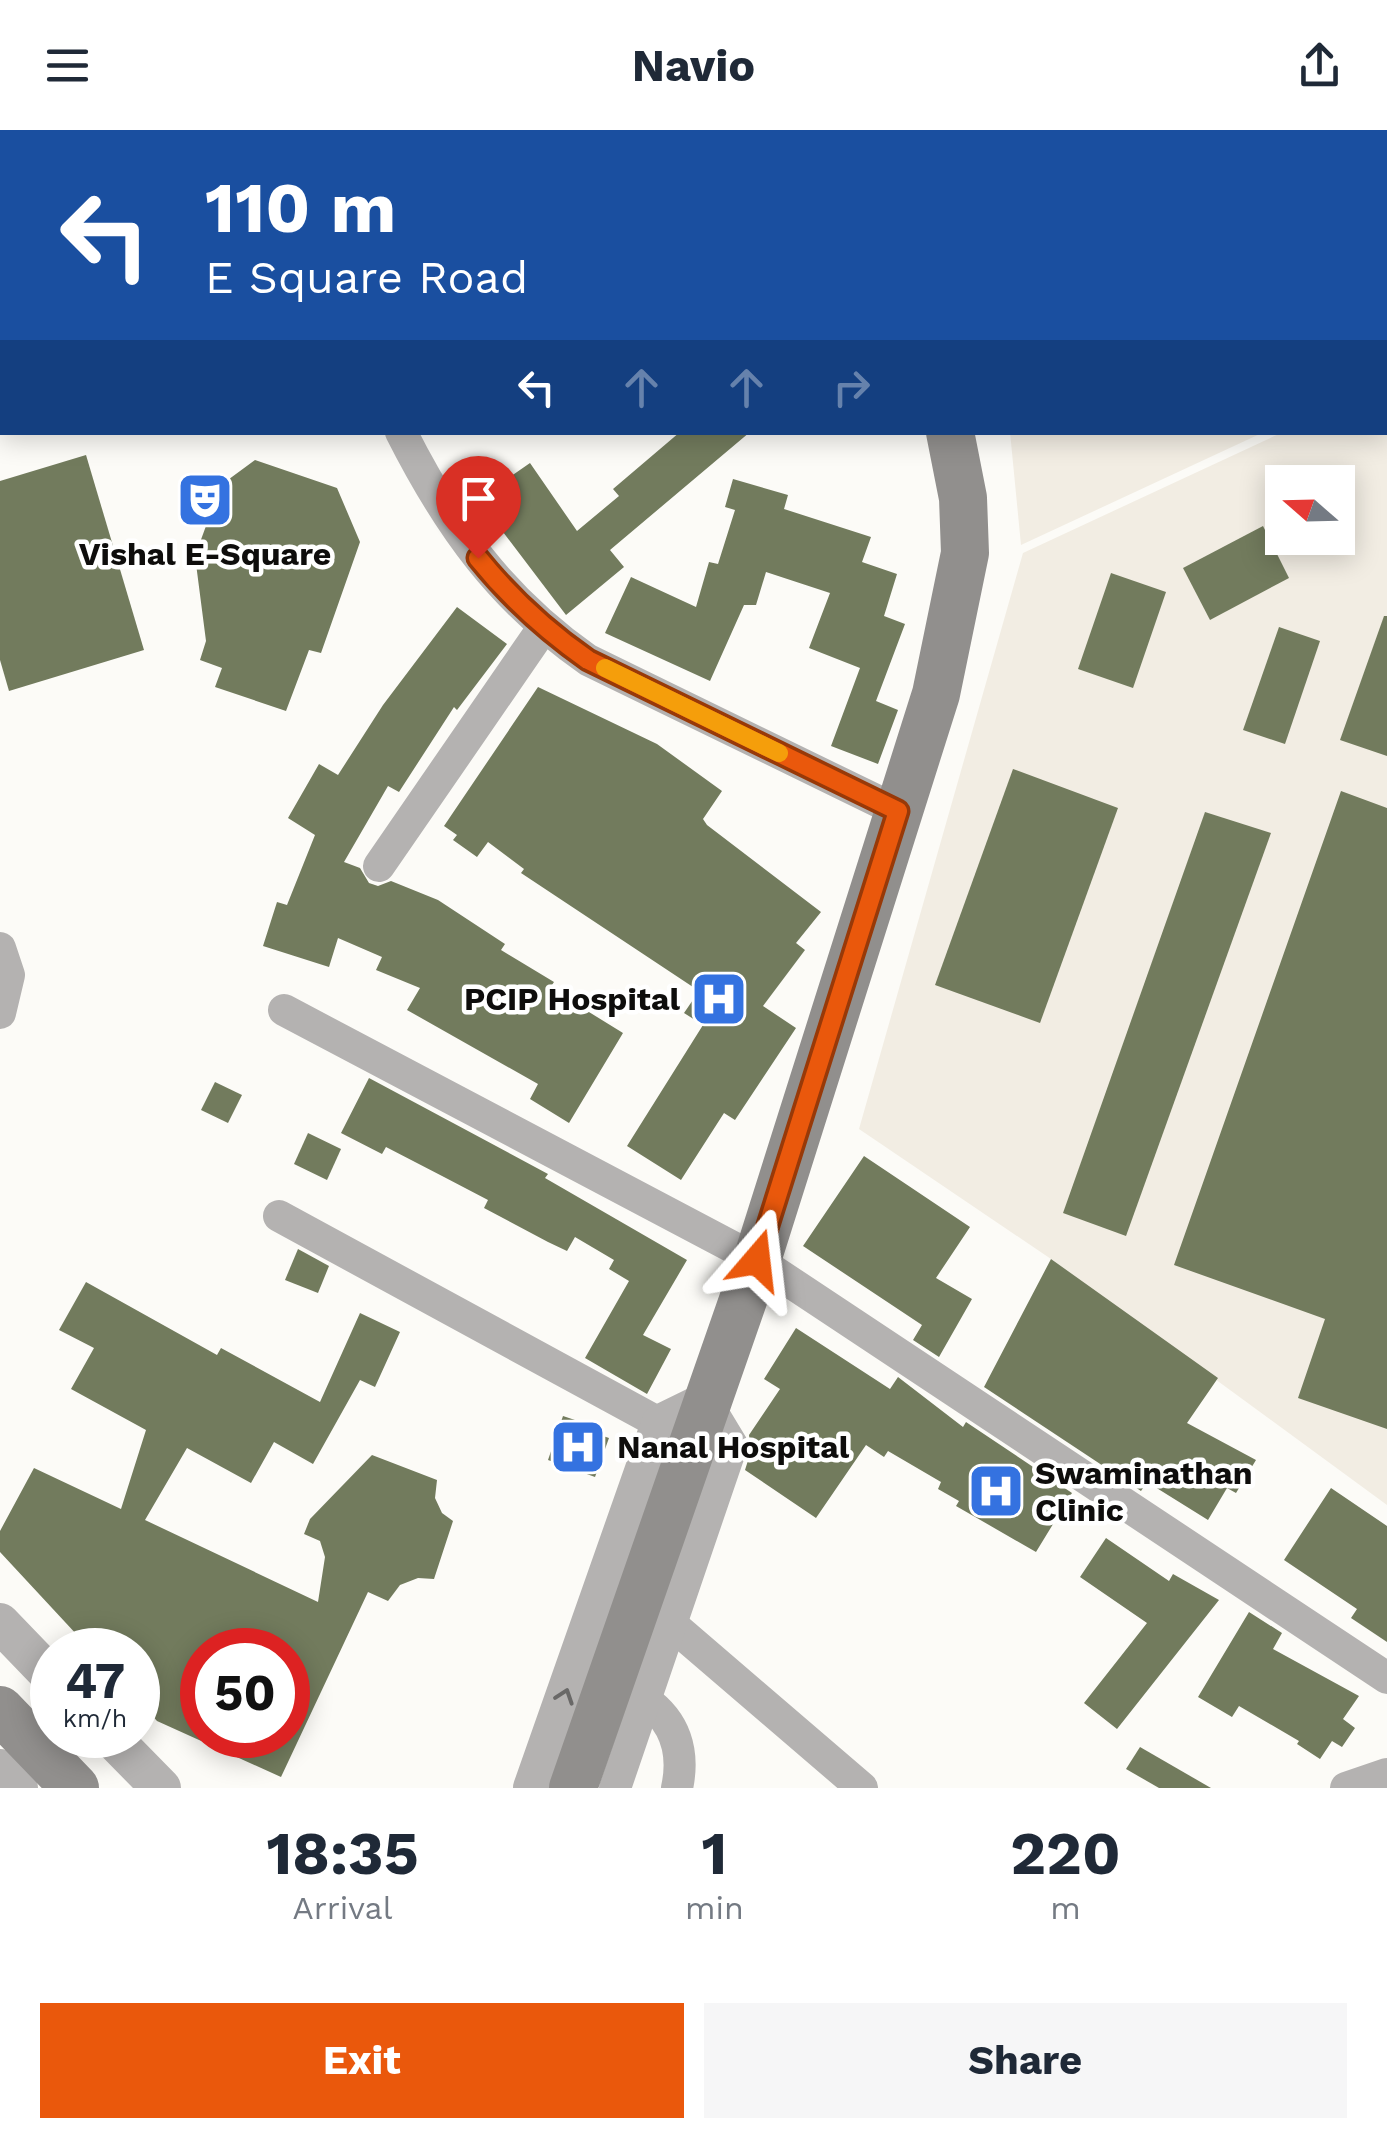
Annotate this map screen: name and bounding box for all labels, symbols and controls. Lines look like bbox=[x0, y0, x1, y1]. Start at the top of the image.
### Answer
icon: menu bbox=[40, 38, 95, 93]
icon: share bbox=[1292, 38, 1347, 93]
text: Navio bbox=[632, 39, 755, 92]
text: 110 m bbox=[205, 167, 396, 249]
icon: left bbox=[40, 170, 170, 300]
text: E Square Road bbox=[205, 251, 528, 304]
icon: left bbox=[509, 360, 564, 415]
icon: ahead bbox=[614, 360, 669, 415]
icon: ahead bbox=[719, 360, 774, 415]
icon: right bbox=[824, 360, 879, 415]
pin bbox=[436, 456, 521, 559]
north arrow bbox=[1265, 465, 1355, 555]
map controls bbox=[1265, 465, 1355, 555]
theatre icon: Vishal E-Square bbox=[175, 470, 235, 530]
icon: arrive bbox=[451, 471, 506, 526]
place label: Vishal E-Square bbox=[79, 535, 331, 573]
hospital icon: PCIP Hospital bbox=[689, 969, 749, 1029]
place label: PCIP Hospital bbox=[464, 980, 681, 1018]
position arrow bbox=[705, 1208, 809, 1312]
hospital icon: Nanal Hospital bbox=[548, 1417, 608, 1477]
place label: Nanal Hospital bbox=[617, 1428, 850, 1466]
place label: Swaminathan Clinic bbox=[1035, 1454, 1253, 1529]
hospital icon: Swaminathan Clinic bbox=[966, 1461, 1026, 1521]
speed limit sign: 50 bbox=[180, 1628, 310, 1758]
text: 47 bbox=[65, 1651, 125, 1710]
one-way arrow bbox=[554, 1688, 574, 1705]
text: km/h bbox=[63, 1704, 127, 1733]
text: 18:35 bbox=[266, 1818, 419, 1889]
text: 1 bbox=[702, 1818, 727, 1889]
text: 220 bbox=[1010, 1818, 1121, 1889]
text: Arrival bbox=[293, 1889, 392, 1927]
text: min bbox=[685, 1889, 744, 1927]
text: m bbox=[1050, 1889, 1081, 1927]
button: Exit bbox=[40, 2003, 684, 2118]
button: Share bbox=[704, 2003, 1347, 2118]

